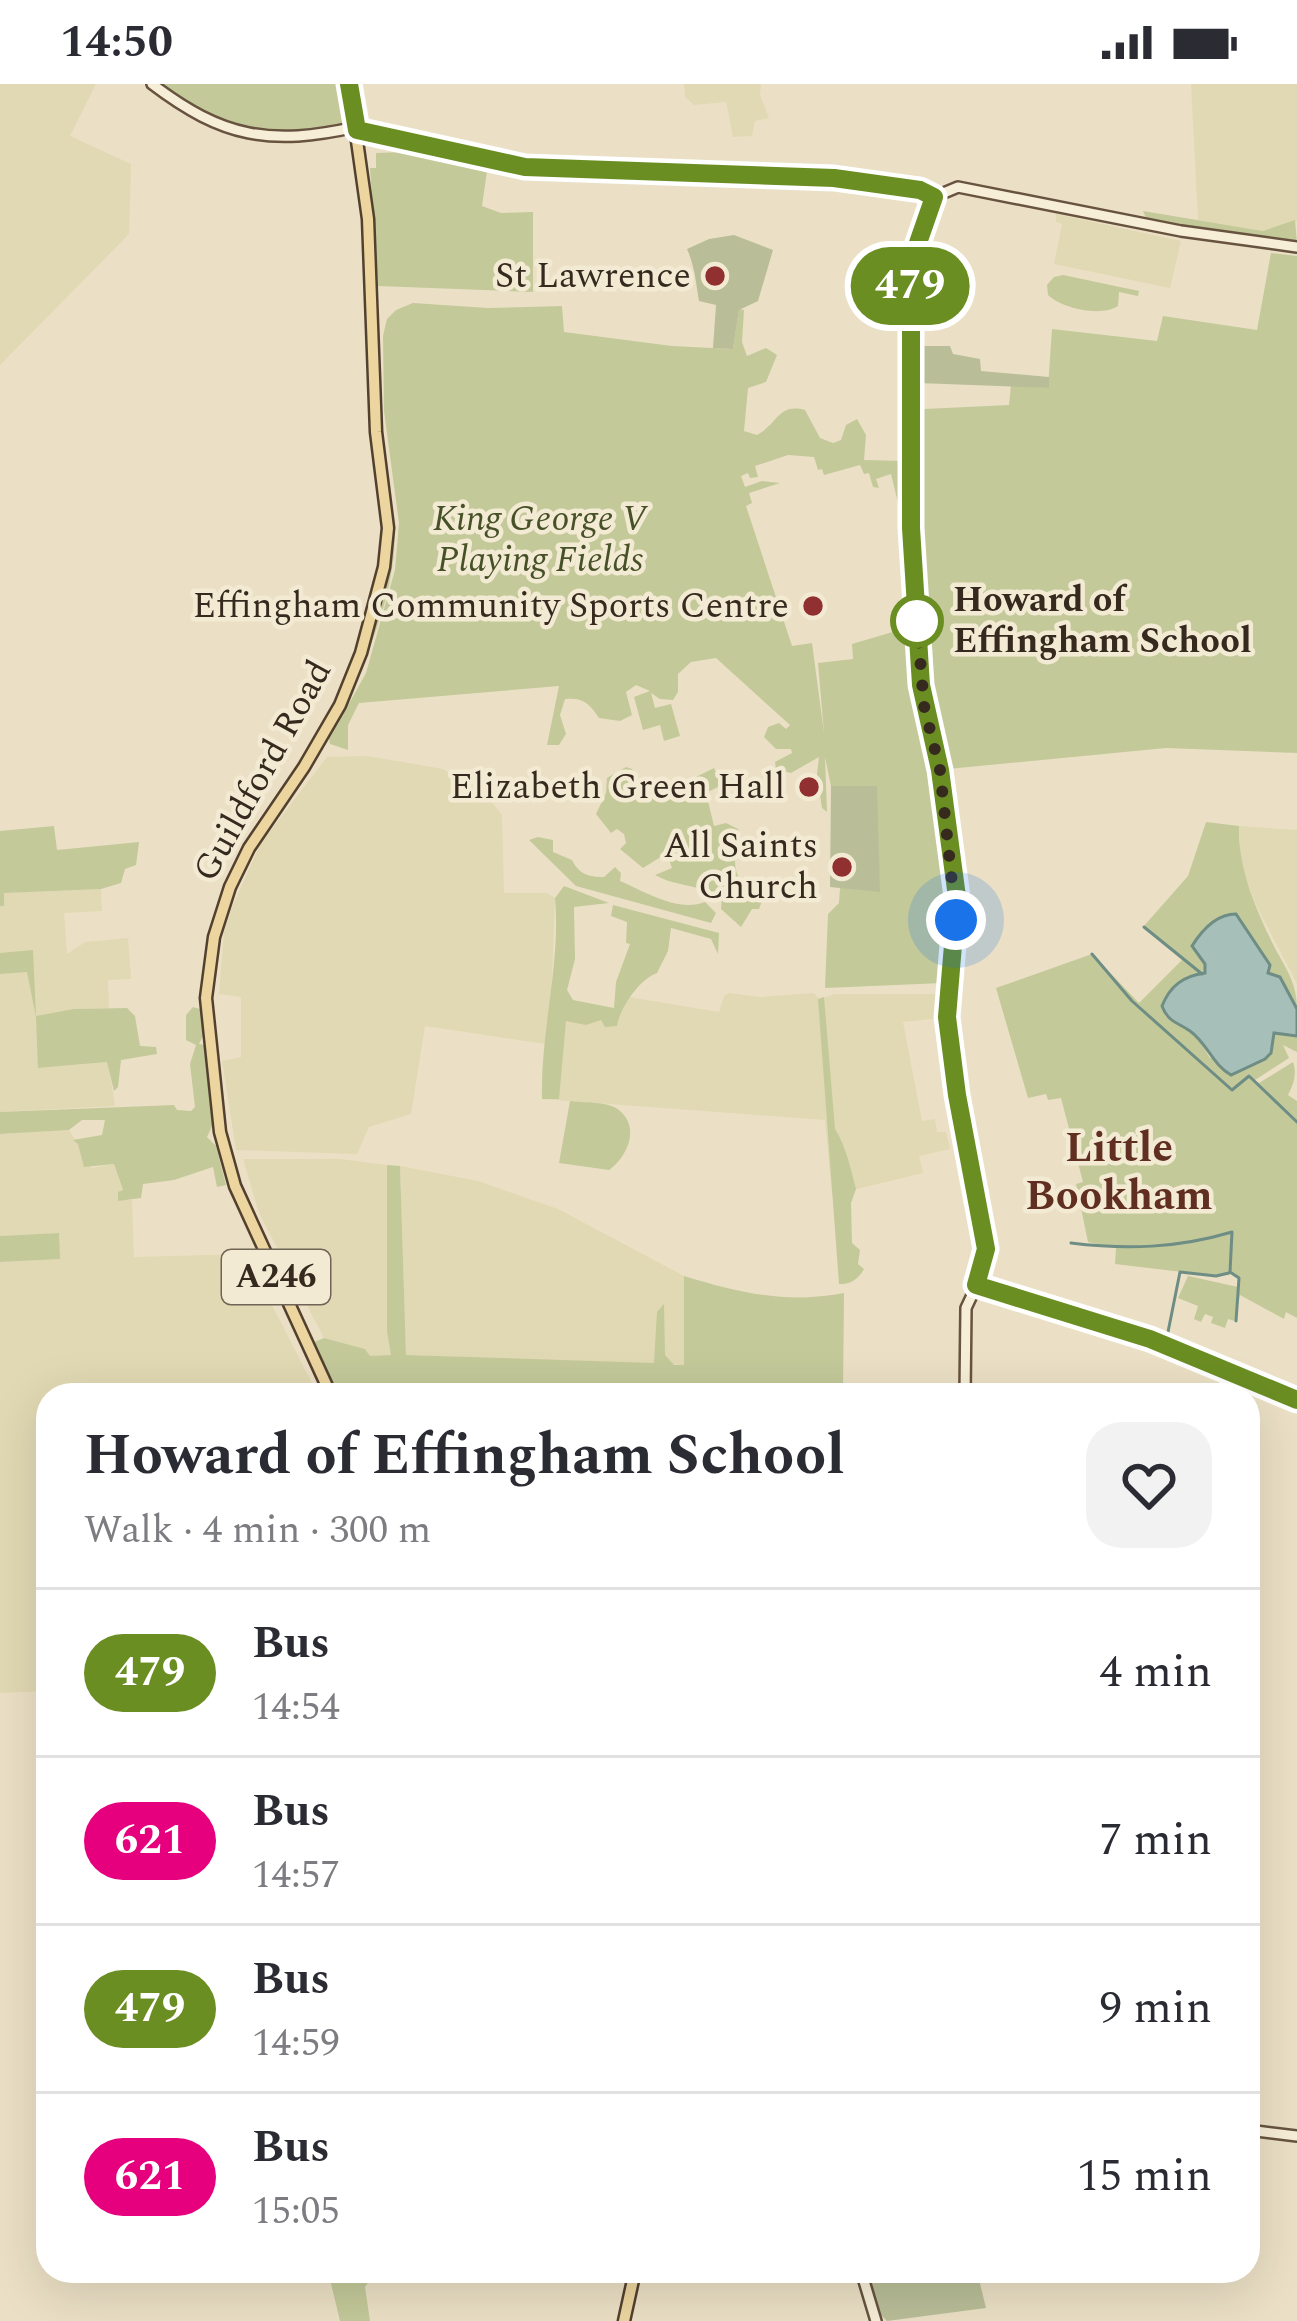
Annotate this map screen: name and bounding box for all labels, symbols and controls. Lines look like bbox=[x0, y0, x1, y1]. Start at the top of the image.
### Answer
text: 14:50 bbox=[60, 8, 173, 77]
line badge: 479 bbox=[841, 247, 979, 325]
place label: St Lawrence bbox=[495, 249, 691, 304]
text: 479 bbox=[875, 254, 945, 317]
marker: St Lawrence bbox=[702, 263, 728, 289]
park label: King George V Playing Fields bbox=[433, 492, 649, 588]
place label: Howard of Effingham School bbox=[953, 573, 1252, 669]
place label: Effingham Community Sports Centre bbox=[192, 579, 789, 634]
marker: Effingham Community Sports Centre bbox=[800, 593, 826, 619]
marker: Howard of Effingham School bbox=[892, 596, 942, 646]
street label: Guildford Road bbox=[179, 650, 347, 892]
place label: Elizabeth Green Hall bbox=[450, 760, 785, 815]
marker: Elizabeth Green Hall bbox=[796, 774, 822, 800]
place label: All Saints Church bbox=[663, 819, 818, 915]
marker: All Saints Church bbox=[829, 854, 855, 880]
your location bbox=[926, 890, 986, 950]
district label: Little Bookham bbox=[1025, 1117, 1213, 1228]
road number: A246 bbox=[222, 1250, 330, 1304]
text: Howard of Effingham School bbox=[84, 1413, 845, 1499]
button: heart bbox=[1086, 1422, 1212, 1548]
text: Walk · 4 min · 300 m bbox=[84, 1501, 431, 1560]
text: Bus bbox=[252, 1609, 330, 1678]
text: 4 min bbox=[1099, 1638, 1212, 1707]
text: 479 bbox=[115, 1641, 185, 1704]
text: 14:54 bbox=[252, 1678, 340, 1737]
text: Bus bbox=[252, 1777, 330, 1846]
text: 7 min bbox=[1099, 1806, 1212, 1875]
text: 621 bbox=[115, 1809, 185, 1872]
text: 14:57 bbox=[252, 1846, 340, 1905]
text: Bus bbox=[252, 1945, 330, 2014]
text: 9 min bbox=[1099, 1974, 1212, 2043]
text: 479 bbox=[115, 1977, 185, 2040]
text: 14:59 bbox=[252, 2014, 340, 2073]
text: Bus bbox=[252, 2113, 330, 2182]
text: 15 min bbox=[1077, 2142, 1212, 2211]
text: 621 bbox=[115, 2145, 185, 2208]
text: 15:05 bbox=[252, 2182, 340, 2241]

